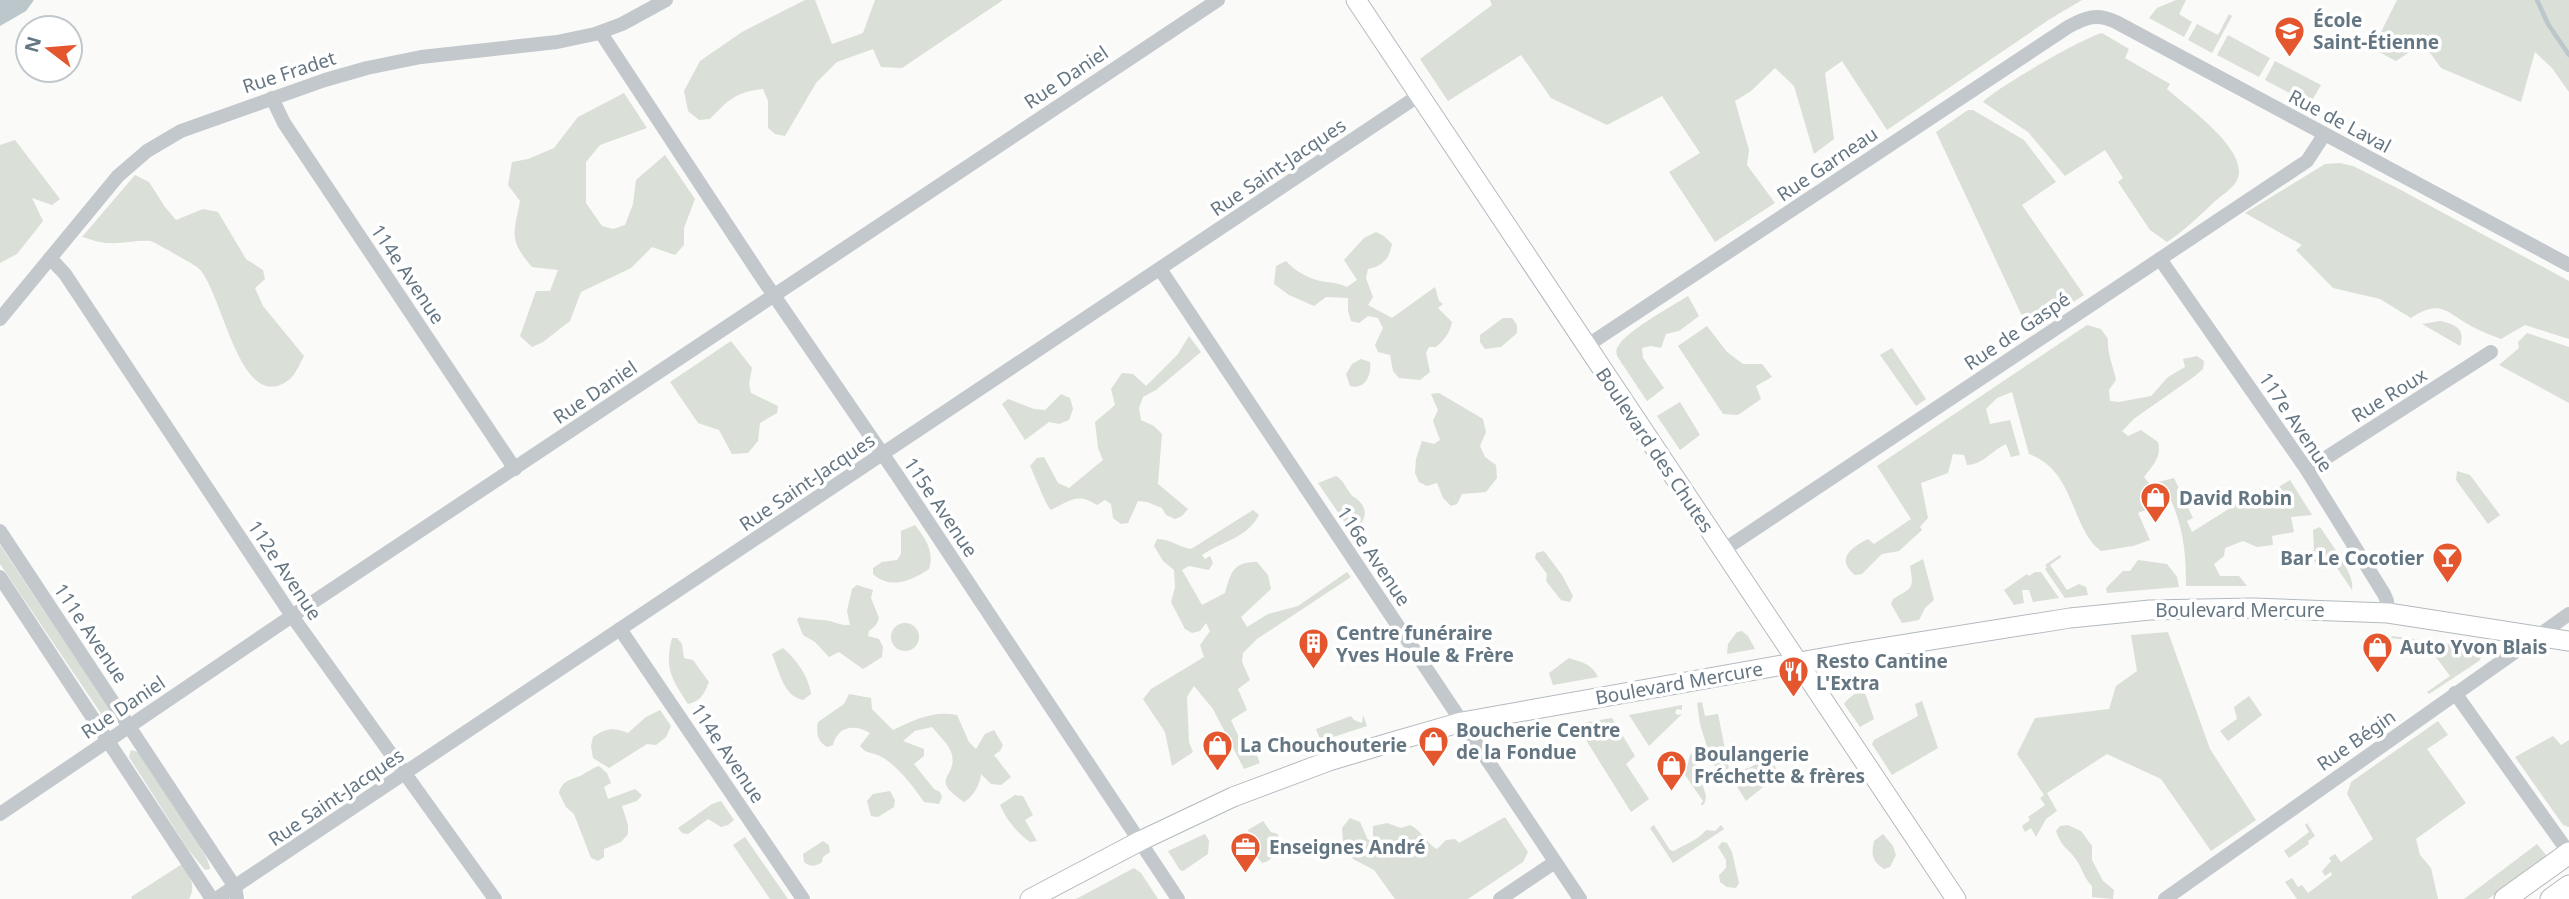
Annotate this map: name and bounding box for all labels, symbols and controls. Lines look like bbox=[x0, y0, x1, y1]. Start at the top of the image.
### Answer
place label: École Saint-Étienne bbox=[2313, 7, 2439, 55]
north arrow bbox=[14, 14, 84, 84]
school or university icon: École Saint-Étienne bbox=[2273, 14, 2307, 58]
text: N bbox=[18, 33, 47, 55]
street label: Rue Daniel bbox=[1019, 39, 1113, 115]
street label: Rue Fradet bbox=[239, 45, 339, 99]
street label: Rue de Laval bbox=[2284, 83, 2396, 159]
street label: Rue Saint-Jacques bbox=[1205, 112, 1351, 222]
street label: Rue Garneau bbox=[1771, 121, 1883, 207]
street label: 114e Avenue bbox=[365, 219, 451, 329]
street label: Rue de Gaspé bbox=[1959, 286, 2075, 376]
street label: Rue Daniel bbox=[548, 354, 642, 430]
street label: Boulevard des Chutes bbox=[1590, 362, 1720, 538]
street label: Rue Roux bbox=[2346, 362, 2432, 428]
street label: 117e Avenue bbox=[2253, 367, 2339, 477]
street label: Rue Saint-Jacques bbox=[734, 427, 880, 537]
street label: 115e Avenue bbox=[898, 452, 984, 562]
shop icon: David Robin bbox=[2139, 481, 2173, 525]
place label: David Robin bbox=[2179, 485, 2292, 511]
street label: 116e Avenue bbox=[1331, 501, 1417, 611]
street label: 112e Avenue bbox=[242, 515, 328, 625]
bar icon: Bar Le Cocotier bbox=[2430, 541, 2464, 585]
place label: Bar Le Cocotier bbox=[2280, 545, 2425, 571]
street label: 111e Avenue bbox=[48, 578, 134, 688]
street label: Boulevard Mercure bbox=[2155, 597, 2325, 623]
place label: Centre funéraire Yves Houle & Frère bbox=[1336, 620, 1514, 668]
building icon: Centre funéraire Yves Houle & Frère bbox=[1296, 627, 1330, 671]
shop icon: Auto Yvon Blais bbox=[2360, 630, 2394, 674]
place label: Auto Yvon Blais bbox=[2400, 634, 2547, 660]
place label: Resto Cantine L'Extra bbox=[1816, 648, 1948, 696]
street label: Boulevard Mercure bbox=[1593, 655, 1765, 711]
restaurant icon: Resto Cantine L'Extra bbox=[1776, 655, 1810, 699]
street label: Rue Daniel bbox=[76, 669, 170, 745]
street label: 114e Avenue bbox=[685, 698, 771, 808]
street label: Rue Bégin bbox=[2311, 703, 2401, 777]
place label: Boucherie Centre de la Fondue bbox=[1456, 717, 1620, 765]
shop icon: Boucherie Centre de la Fondue bbox=[1416, 724, 1450, 768]
shop icon: La Chouchouterie bbox=[1200, 728, 1234, 772]
place label: La Chouchouterie bbox=[1240, 732, 1407, 758]
place label: Boulangerie Fréchette & frères bbox=[1694, 741, 1865, 789]
street label: Rue Saint-Jacques bbox=[263, 742, 409, 852]
shop icon: Boulangerie Fréchette & frères bbox=[1654, 748, 1688, 792]
office icon: Enseignes André bbox=[1229, 830, 1263, 874]
place label: Enseignes André bbox=[1269, 834, 1426, 860]

